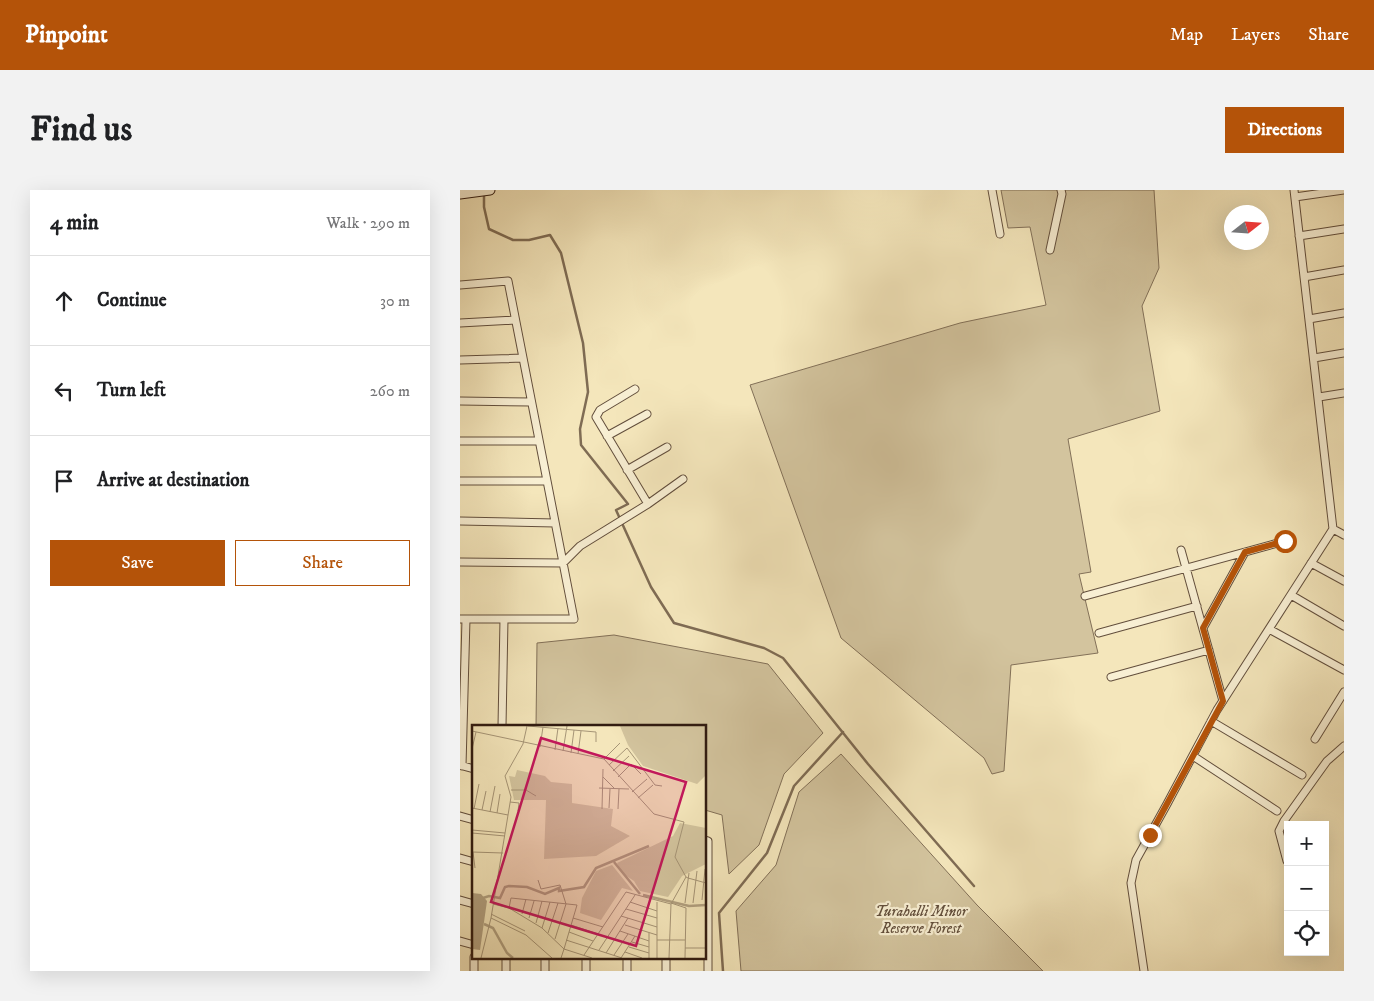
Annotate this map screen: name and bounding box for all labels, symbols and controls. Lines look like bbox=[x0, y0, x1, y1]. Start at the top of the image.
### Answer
text: Pinpoint bbox=[25, 20, 108, 50]
text: Map bbox=[1170, 24, 1203, 46]
text: Layers bbox=[1231, 24, 1280, 46]
text: Share bbox=[1308, 24, 1349, 46]
button: Directions bbox=[1225, 107, 1344, 153]
text: Find us bbox=[30, 108, 132, 152]
north arrow bbox=[1224, 205, 1269, 250]
text: 4 min bbox=[50, 210, 99, 236]
text: Walk · 290 m bbox=[326, 213, 410, 233]
icon: ahead bbox=[50, 287, 78, 315]
text: Continue bbox=[97, 289, 167, 312]
text: 30 m bbox=[380, 291, 410, 311]
icon: left bbox=[50, 377, 78, 405]
text: Turn left bbox=[97, 379, 166, 402]
text: 260 m bbox=[370, 381, 410, 401]
icon: arrive bbox=[50, 467, 78, 495]
text: Arrive at destination bbox=[97, 469, 249, 492]
route start bbox=[1274, 530, 1297, 553]
button: Save bbox=[50, 540, 225, 586]
button: Share bbox=[235, 540, 410, 586]
inset map bbox=[472, 725, 706, 958]
map controls bbox=[1284, 821, 1329, 956]
button: + bbox=[1284, 821, 1329, 866]
route end bbox=[1139, 824, 1162, 847]
button: − bbox=[1284, 866, 1329, 911]
park label: Turahalli Minor Reserve Forest bbox=[875, 902, 969, 938]
button: locate bbox=[1284, 911, 1329, 956]

